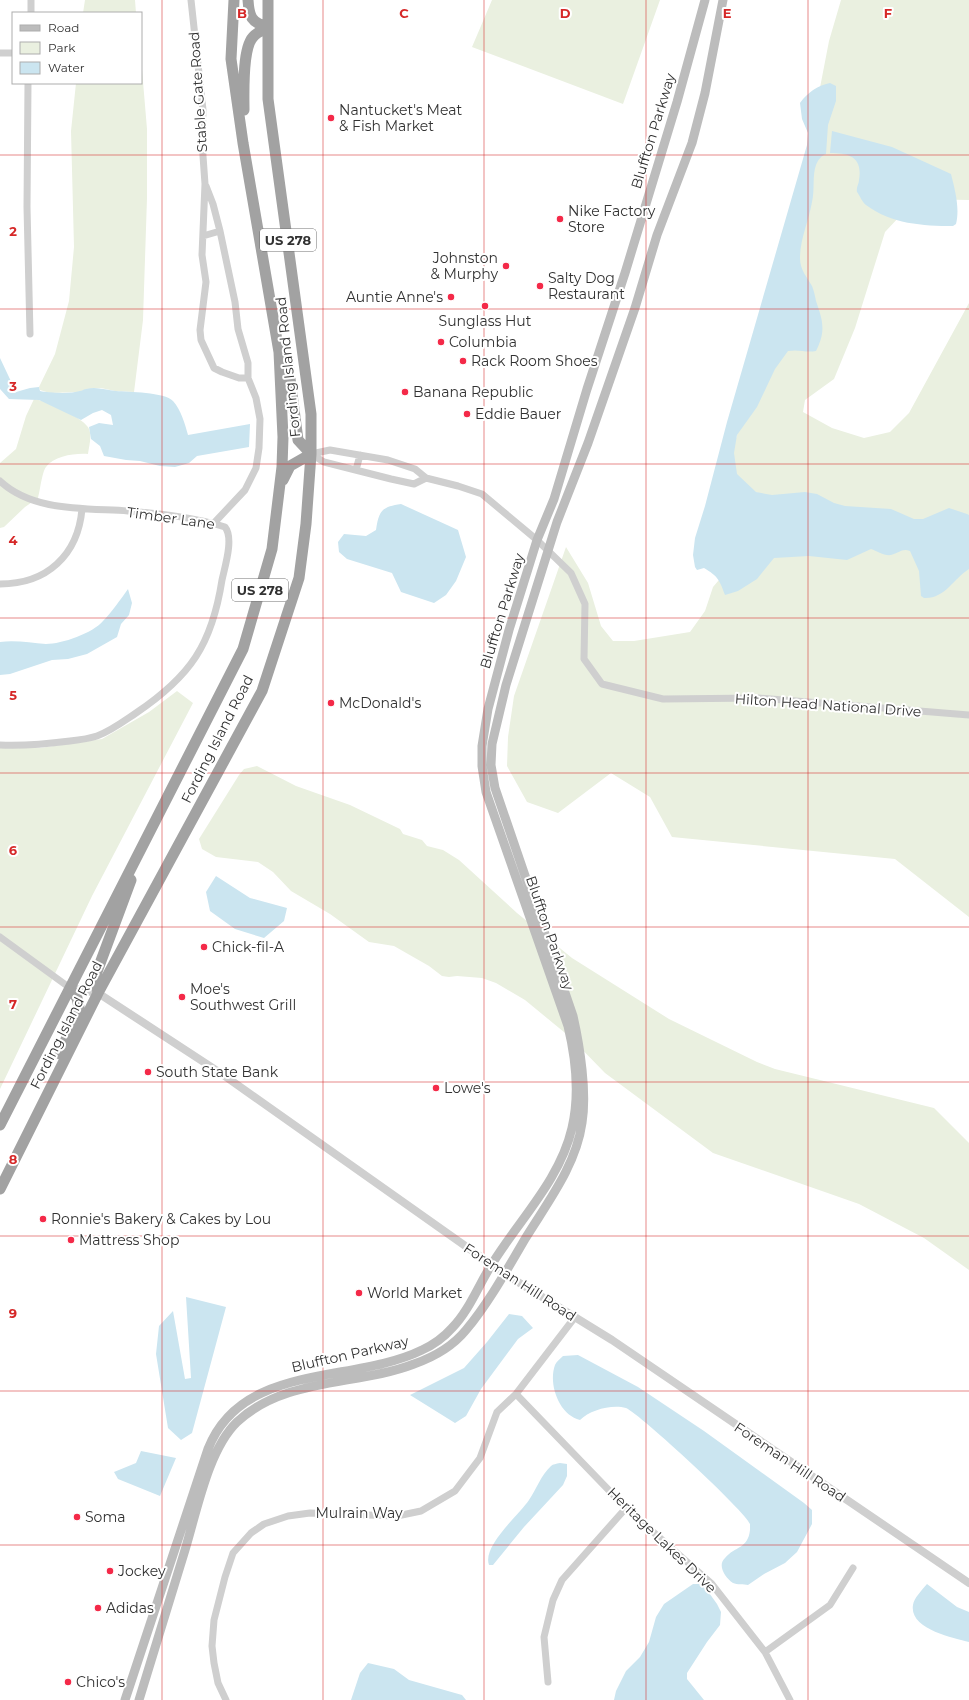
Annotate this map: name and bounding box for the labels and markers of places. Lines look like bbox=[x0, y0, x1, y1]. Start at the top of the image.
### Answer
place label: Nantucket's Meat & Fish Market bbox=[339, 101, 462, 135]
marker: Nantucket's Meat & Fish Market bbox=[326, 113, 336, 123]
place label: Nike Factory Store bbox=[568, 202, 656, 236]
marker: Nike Factory Store bbox=[555, 214, 565, 224]
place label: Johnston & Murphy bbox=[430, 249, 498, 283]
marker: Johnston & Murphy bbox=[501, 261, 511, 271]
place label: Salty Dog Restaurant bbox=[548, 269, 625, 303]
marker: Salty Dog Restaurant bbox=[535, 281, 545, 291]
place label: Auntie Anne's bbox=[346, 288, 443, 306]
marker: Auntie Anne's bbox=[446, 292, 456, 302]
marker: Sunglass Hut bbox=[480, 301, 490, 311]
place label: Sunglass Hut bbox=[439, 312, 532, 330]
place label: Columbia bbox=[449, 333, 517, 351]
marker: Columbia bbox=[436, 337, 446, 347]
place label: Rack Room Shoes bbox=[471, 352, 598, 370]
marker: Rack Room Shoes bbox=[458, 356, 468, 366]
place label: Banana Republic bbox=[413, 383, 533, 401]
marker: Banana Republic bbox=[400, 387, 410, 397]
place label: Eddie Bauer bbox=[475, 405, 562, 423]
marker: Eddie Bauer bbox=[462, 409, 472, 419]
place label: McDonald's bbox=[339, 694, 421, 712]
marker: McDonald's bbox=[326, 698, 336, 708]
place label: Chick-fil-A bbox=[212, 938, 285, 956]
marker: Chick-fil-A bbox=[199, 942, 209, 952]
place label: Moe's Southwest Grill bbox=[190, 980, 296, 1014]
marker: Moe's Southwest Grill bbox=[177, 992, 187, 1002]
place label: South State Bank bbox=[156, 1063, 279, 1081]
marker: South State Bank bbox=[143, 1067, 153, 1077]
place label: Lowe's bbox=[444, 1079, 491, 1097]
marker: Lowe's bbox=[431, 1083, 441, 1093]
place label: Ronnie's Bakery & Cakes by Lou bbox=[51, 1210, 271, 1228]
marker: Ronnie's Bakery & Cakes by Lou bbox=[38, 1214, 48, 1224]
place label: Mattress Shop bbox=[79, 1231, 179, 1249]
marker: Mattress Shop bbox=[66, 1235, 76, 1245]
place label: World Market bbox=[367, 1284, 463, 1302]
marker: World Market bbox=[354, 1288, 364, 1298]
place label: Soma bbox=[85, 1508, 126, 1526]
marker: Soma bbox=[72, 1512, 82, 1522]
place label: Jockey bbox=[117, 1562, 166, 1580]
marker: Jockey bbox=[105, 1566, 115, 1576]
place label: Adidas bbox=[106, 1599, 154, 1617]
marker: Adidas bbox=[93, 1603, 103, 1613]
place label: Chico's bbox=[76, 1673, 125, 1691]
marker: Chico's bbox=[63, 1677, 73, 1687]

